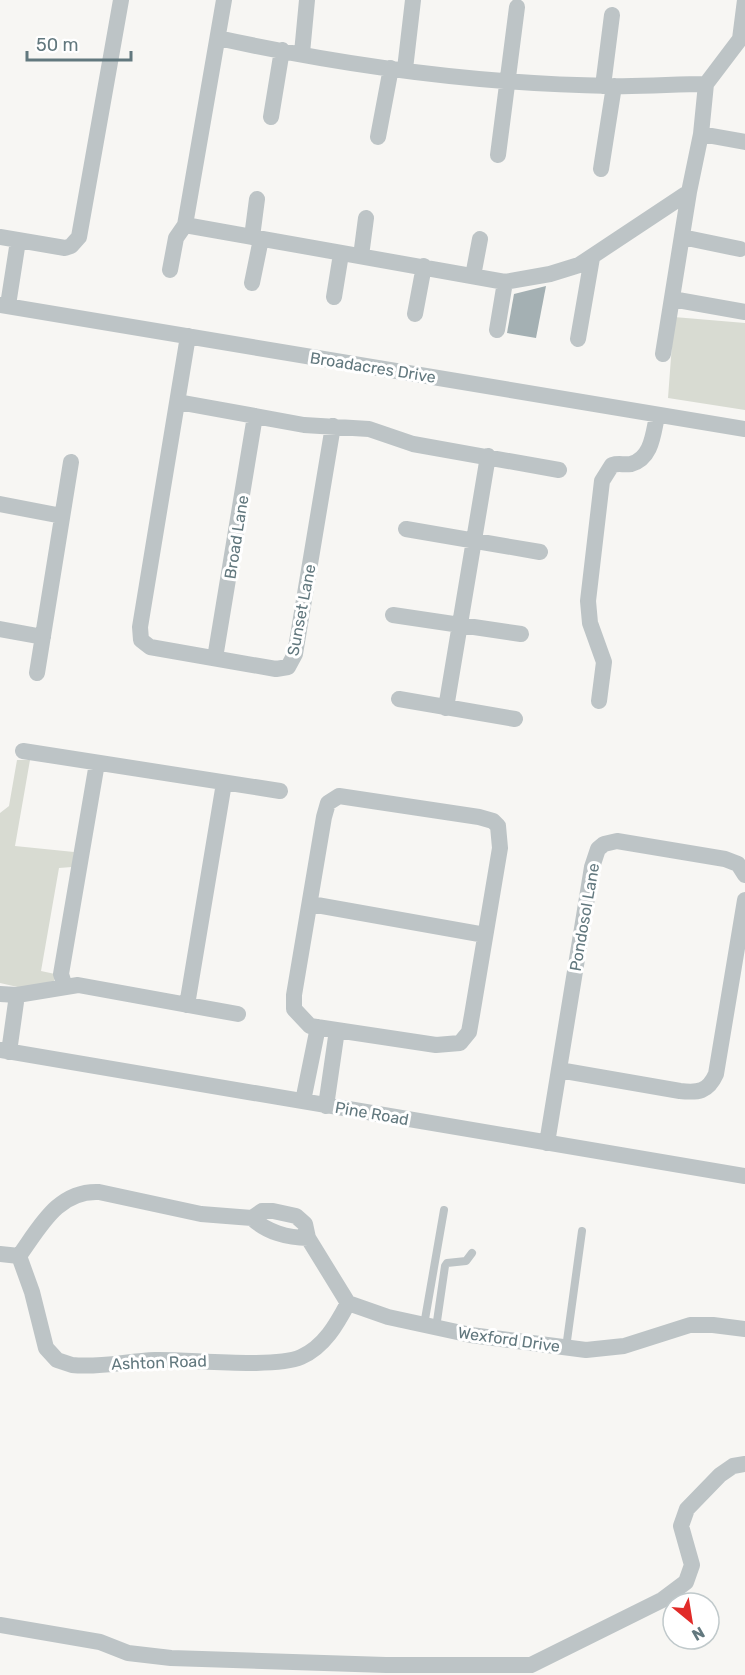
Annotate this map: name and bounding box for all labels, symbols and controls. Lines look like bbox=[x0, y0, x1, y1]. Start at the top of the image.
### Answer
scale bar bbox=[27, 24, 130, 62]
text: 50 m bbox=[36, 34, 79, 56]
street label: Broadacres Drive bbox=[309, 348, 437, 387]
street label: Broad Lane bbox=[220, 494, 252, 580]
street label: Sunset Lane bbox=[283, 563, 320, 658]
street label: Pondosol Lane bbox=[566, 862, 603, 973]
street label: Pine Road bbox=[334, 1098, 410, 1129]
street label: Wexford Drive bbox=[457, 1323, 561, 1356]
street label: Ashton Road bbox=[111, 1351, 207, 1374]
north arrow bbox=[661, 1591, 721, 1651]
text: N bbox=[689, 1622, 708, 1645]

